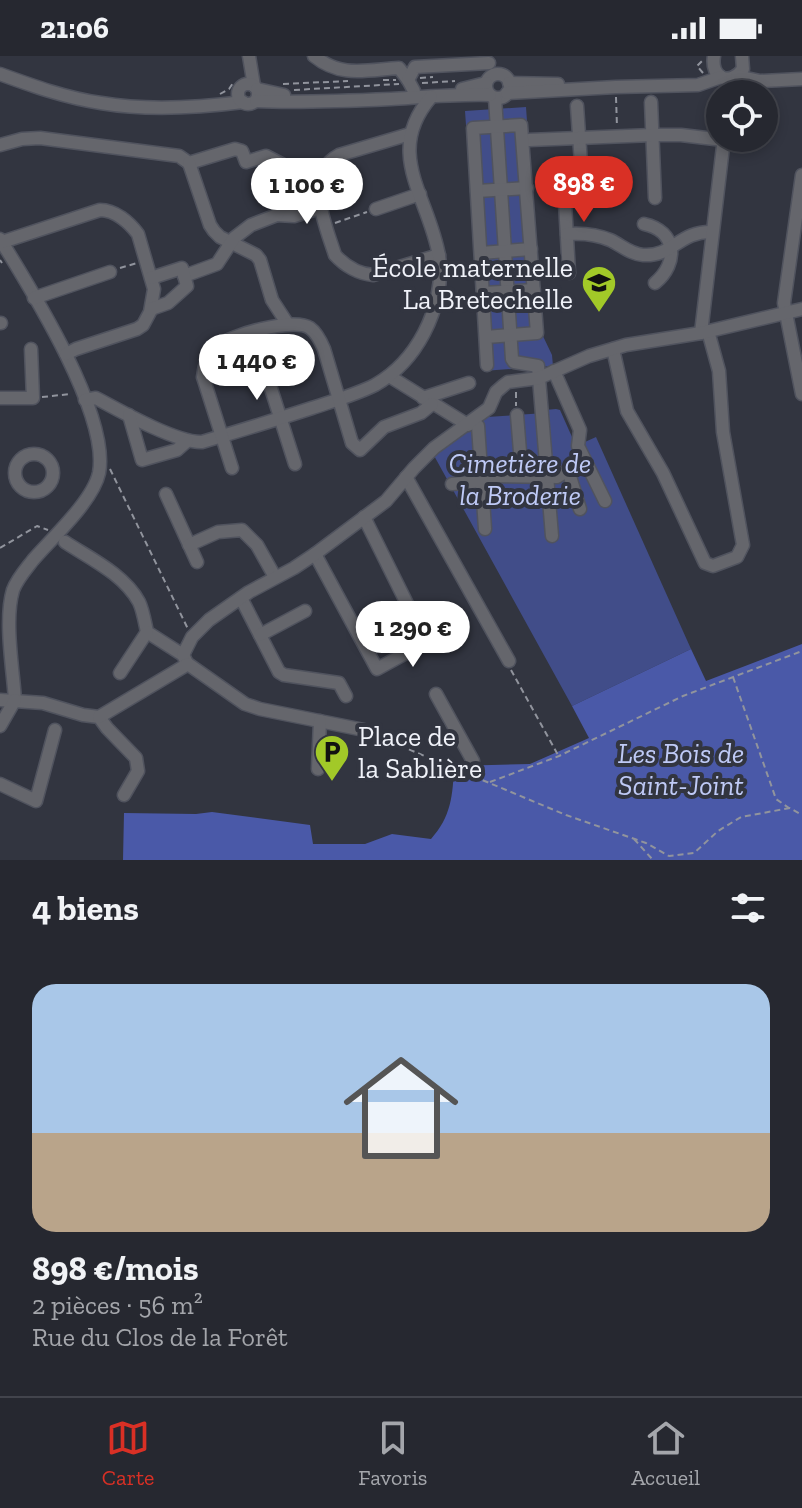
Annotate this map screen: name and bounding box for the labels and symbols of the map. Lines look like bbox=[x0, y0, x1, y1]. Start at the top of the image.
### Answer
pin: 898 € bbox=[528, 156, 640, 224]
pin: 1 100 € bbox=[233, 158, 381, 226]
place label: École maternelle La Bretechelle bbox=[372, 251, 573, 316]
school or university icon: École maternelle La Bretechelle bbox=[580, 264, 618, 314]
pin: 1 440 € bbox=[183, 334, 331, 402]
park label: Cimetière de la Broderie bbox=[449, 447, 591, 512]
pin: 1 290 € bbox=[339, 601, 487, 669]
place label: Place de la Sablière bbox=[358, 720, 482, 785]
parking icon: Place de la Sablière bbox=[313, 733, 351, 783]
park label: Les Bois de Saint-Joint bbox=[618, 737, 744, 802]

